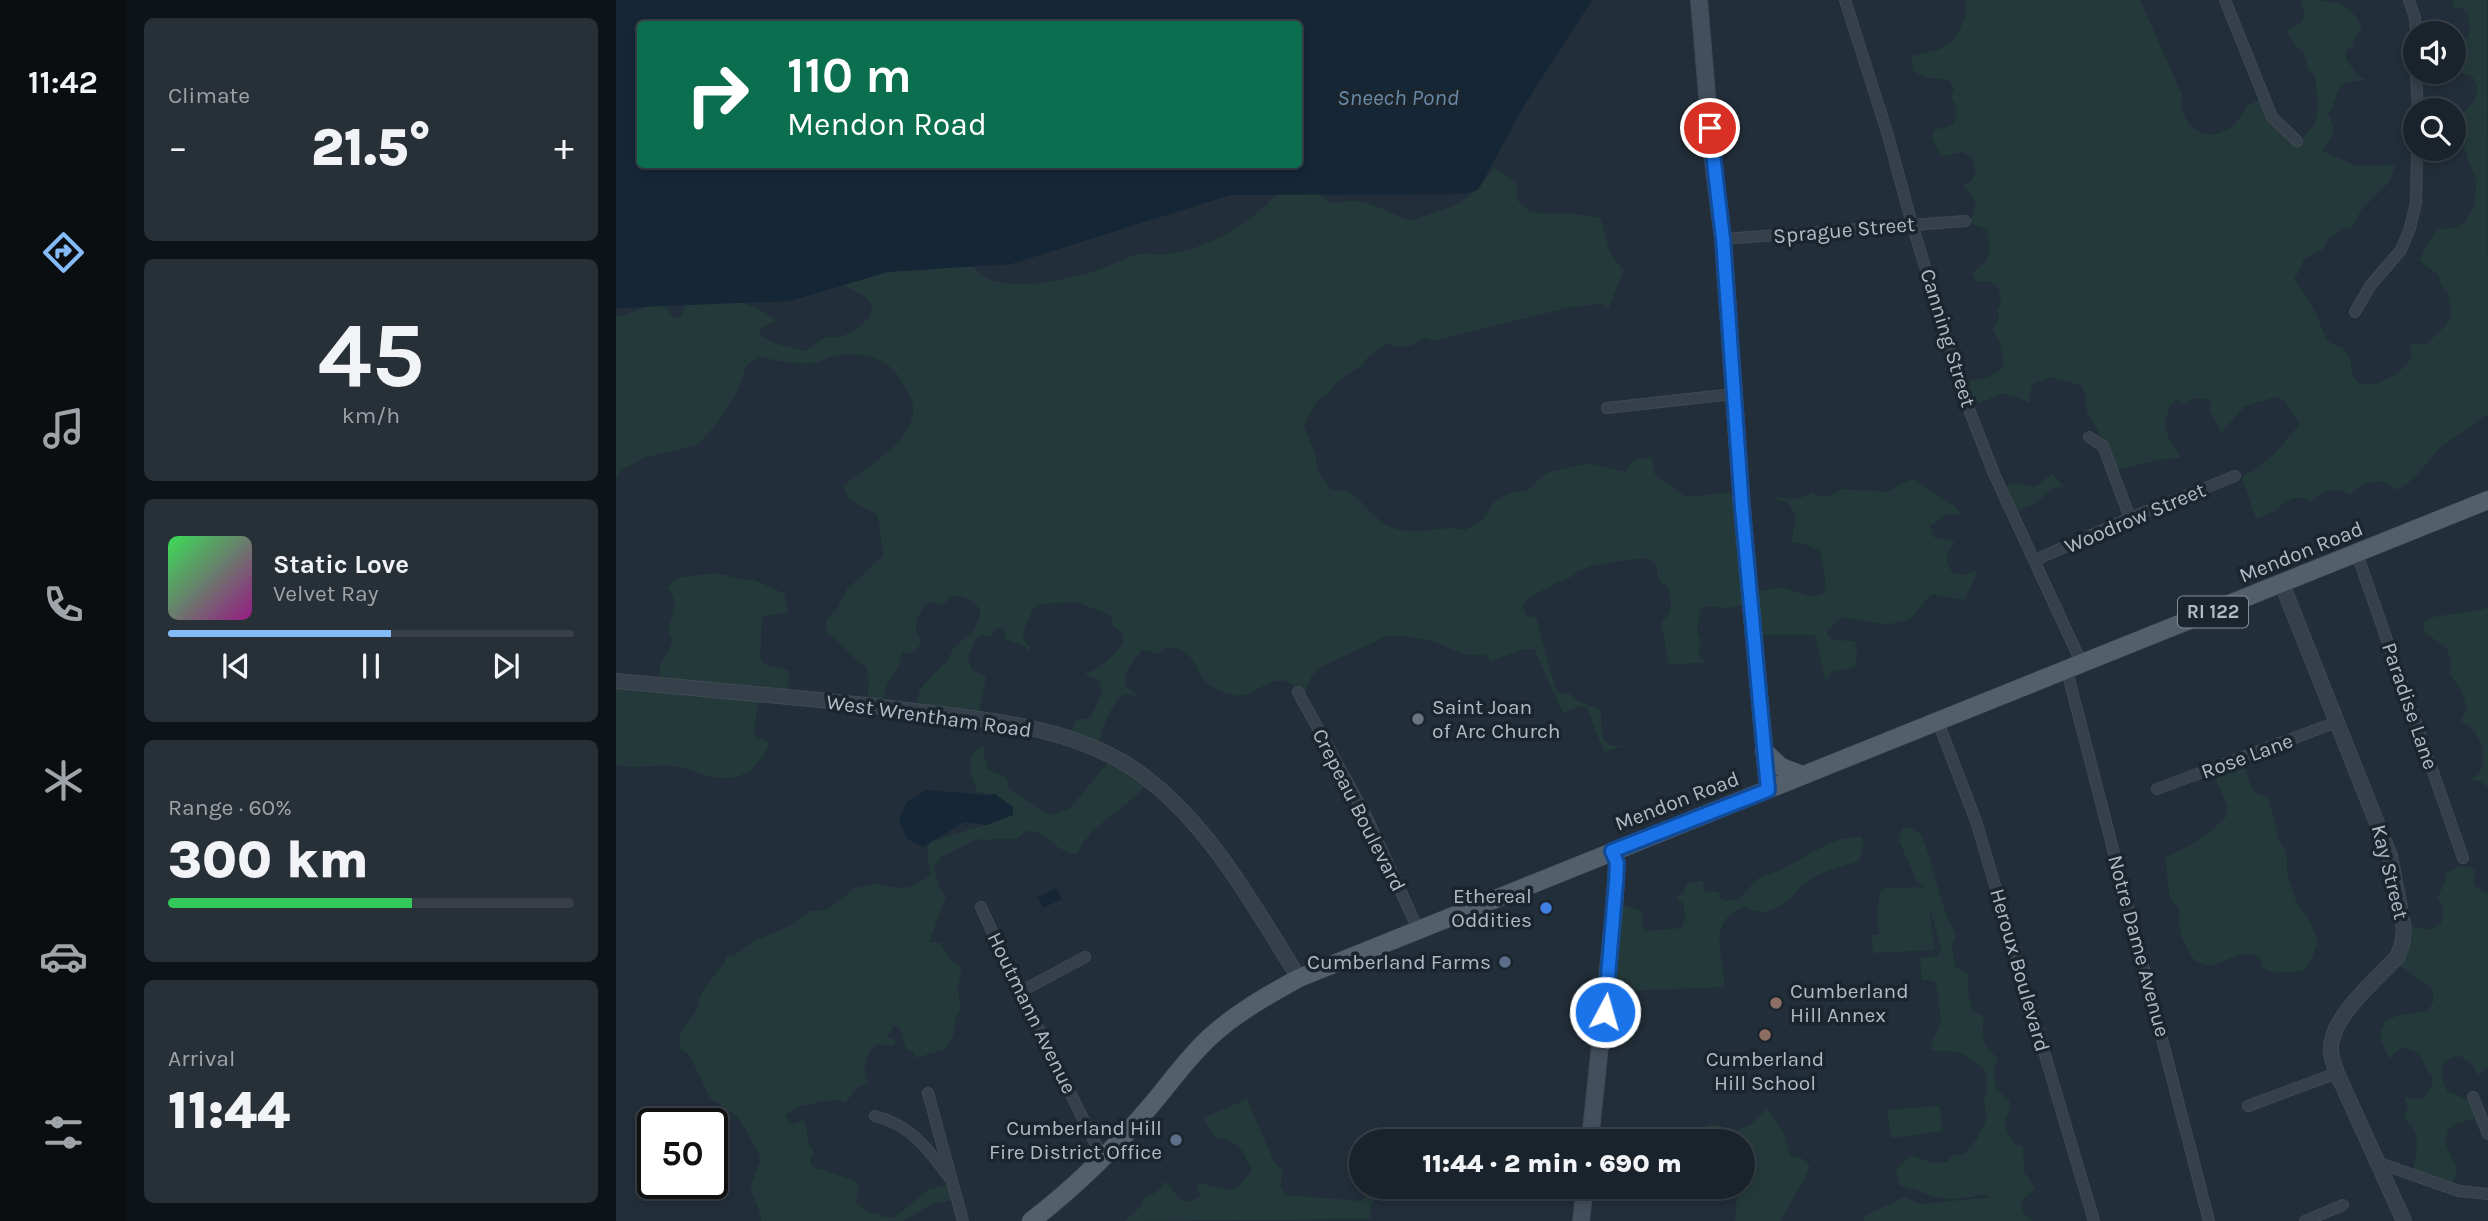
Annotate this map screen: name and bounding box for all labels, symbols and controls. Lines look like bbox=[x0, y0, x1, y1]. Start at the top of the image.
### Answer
map controls bbox=[2403, 21, 2466, 161]
button: sound bbox=[2403, 21, 2466, 84]
text: 110 m bbox=[787, 47, 912, 104]
icon: right bbox=[672, 49, 763, 140]
text: 11:42 bbox=[28, 64, 98, 101]
text: Climate bbox=[168, 82, 250, 109]
water label: Sneech Pond bbox=[1337, 84, 1459, 111]
pin bbox=[1680, 98, 1740, 158]
button: search bbox=[2403, 98, 2466, 161]
text: Mendon Road bbox=[787, 106, 987, 143]
icon: arrive bbox=[1691, 109, 1729, 147]
text: 21.5° bbox=[311, 117, 431, 178]
text: − bbox=[168, 125, 188, 170]
text: + bbox=[554, 125, 574, 170]
street label: Sprague Street bbox=[1772, 212, 1916, 248]
icon: directions bbox=[39, 228, 88, 277]
street label: Canning Street bbox=[1916, 266, 1980, 410]
text: 45 bbox=[317, 303, 425, 409]
text: km/h bbox=[342, 402, 400, 429]
icon: music bbox=[39, 404, 88, 453]
street label: Woodrow Street bbox=[2061, 478, 2209, 558]
street label: Mendon Road bbox=[2236, 516, 2366, 588]
text: Static Love bbox=[273, 549, 409, 580]
icon: phone bbox=[39, 580, 88, 629]
text: Velvet Ray bbox=[273, 580, 378, 607]
road number: RI 122 bbox=[2178, 596, 2248, 628]
street label: Paradise Lane bbox=[2377, 639, 2443, 773]
icon: previous bbox=[217, 647, 255, 685]
icon: pause bbox=[352, 647, 390, 685]
icon: next bbox=[487, 647, 525, 685]
street label: West Wrentham Road bbox=[825, 690, 1033, 742]
place label: Saint Joan of Arc Church bbox=[1432, 695, 1561, 743]
marker: Saint Joan of Arc Church bbox=[1410, 711, 1426, 727]
street label: Crepeau Boulevard bbox=[1308, 725, 1410, 895]
street label: Rose Lane bbox=[2198, 728, 2296, 784]
icon: climate bbox=[39, 756, 88, 805]
street label: Mendon Road bbox=[1611, 766, 1743, 836]
text: Range · 60% bbox=[168, 794, 292, 821]
street label: Kay Street bbox=[2367, 822, 2413, 922]
text: 300 km bbox=[168, 829, 369, 890]
street label: Notre Dame Avenue bbox=[2103, 853, 2175, 1039]
place label: Ethereal Oddities bbox=[1451, 884, 1532, 932]
street label: Heroux Boulevard bbox=[1985, 886, 2055, 1054]
marker: Ethereal Oddities bbox=[1538, 900, 1554, 916]
street label: Houtmann Avenue bbox=[982, 928, 1082, 1098]
icon: car bbox=[39, 932, 88, 981]
place label: Cumberland Farms bbox=[1307, 950, 1491, 974]
marker: Cumberland Farms bbox=[1497, 954, 1513, 970]
position arrow bbox=[1568, 975, 1642, 1049]
place label: Cumberland Hill Annex bbox=[1790, 979, 1909, 1027]
marker: Cumberland Hill Annex bbox=[1768, 995, 1784, 1011]
marker: Cumberland Hill School bbox=[1757, 1027, 1773, 1043]
text: Arrival bbox=[168, 1045, 235, 1072]
place label: Cumberland Hill School bbox=[1706, 1047, 1824, 1095]
text: 11:44 bbox=[168, 1080, 290, 1141]
icon: filters bbox=[39, 1108, 88, 1157]
speed limit sign: 50 bbox=[637, 1108, 728, 1199]
place label: Cumberland Hill Fire District Office bbox=[989, 1116, 1162, 1164]
marker: Cumberland Hill Fire District Office bbox=[1168, 1132, 1184, 1148]
text: 11:44 · 2 min · 690 m bbox=[1422, 1148, 1682, 1179]

